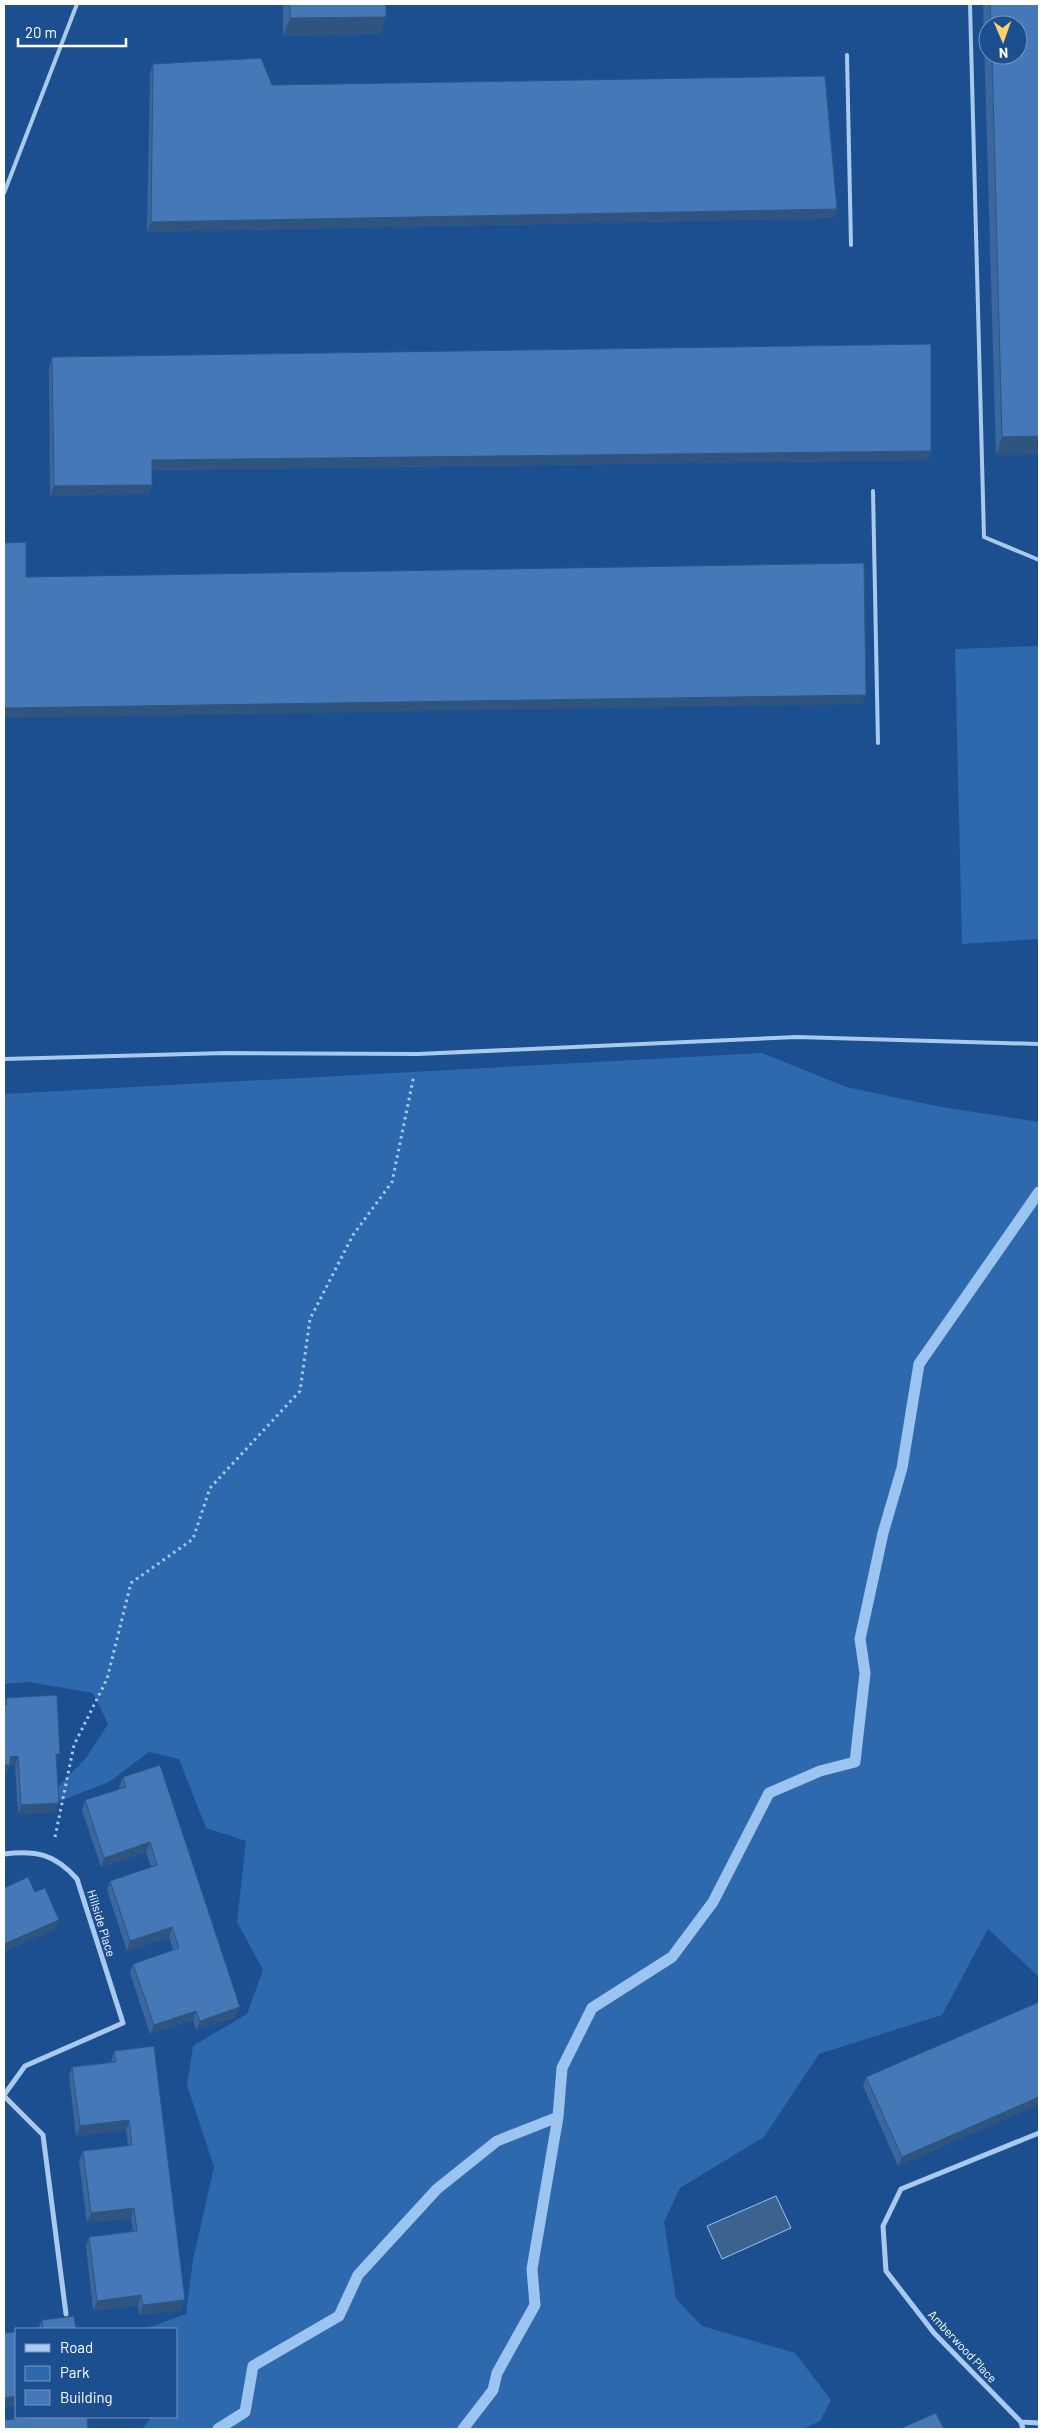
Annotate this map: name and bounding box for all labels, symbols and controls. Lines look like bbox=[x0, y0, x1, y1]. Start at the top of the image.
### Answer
scale bar bbox=[18, 15, 125, 47]
north arrow bbox=[978, 15, 1028, 65]
text: 20 m bbox=[25, 23, 57, 41]
text: N bbox=[999, 45, 1008, 62]
street label: Hillside Place bbox=[85, 1888, 119, 1958]
street label: Amberwood Place bbox=[926, 2307, 1000, 2385]
legend bbox=[15, 2328, 178, 2418]
text: Road bbox=[60, 2338, 93, 2356]
text: Park bbox=[60, 2363, 90, 2381]
text: Building bbox=[60, 2388, 113, 2406]

